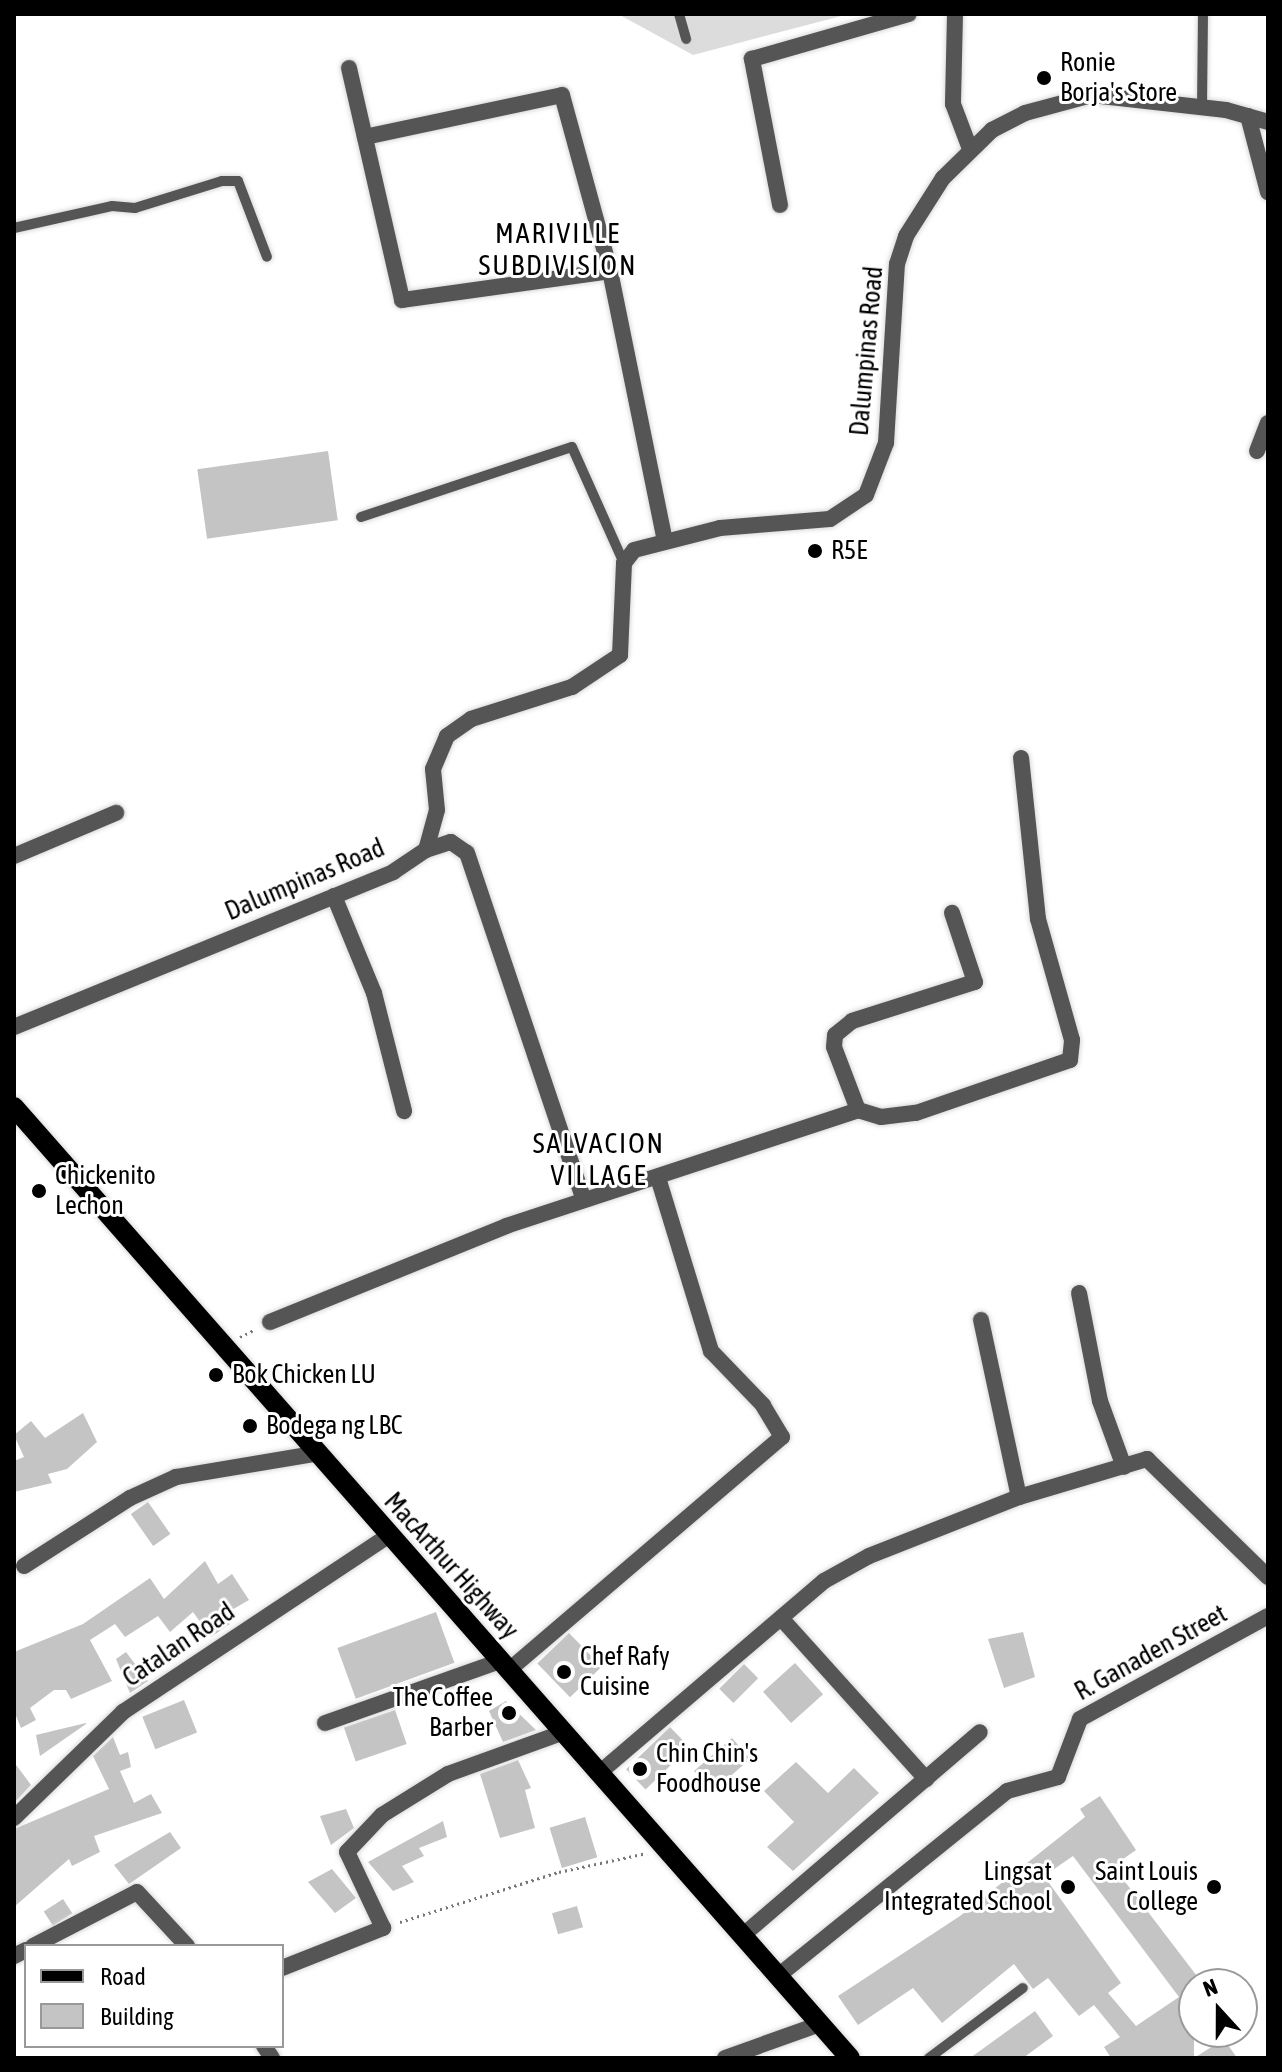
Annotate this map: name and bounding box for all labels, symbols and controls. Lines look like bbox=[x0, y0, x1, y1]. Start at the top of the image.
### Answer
place label: Ronie Borja's Store bbox=[1060, 47, 1177, 108]
marker: Ronie Borja's Store bbox=[1035, 69, 1053, 87]
district label: MARIVILLE SUBDIVISION bbox=[478, 216, 638, 282]
street label: Dalumpinas Road bbox=[844, 265, 890, 437]
place label: R5E bbox=[831, 535, 867, 567]
marker: R5E bbox=[806, 542, 824, 560]
street label: Dalumpinas Road bbox=[221, 832, 389, 928]
district label: SALVACION VILLAGE bbox=[533, 1126, 665, 1192]
place label: Chickenito Lechon bbox=[55, 1160, 156, 1222]
marker: Chickenito Lechon bbox=[30, 1182, 48, 1200]
place label: Bok Chicken LU bbox=[232, 1359, 376, 1391]
marker: Bok Chicken LU bbox=[207, 1366, 225, 1384]
place label: Bodega ng LBC bbox=[266, 1410, 402, 1442]
marker: Bodega ng LBC bbox=[241, 1417, 259, 1435]
street label: MacArthur Highway bbox=[377, 1486, 525, 1646]
street label: Catalan Road bbox=[117, 1596, 241, 1694]
street label: R. Ganaden Street bbox=[1069, 1598, 1233, 1708]
place label: Chef Rafy Cuisine bbox=[580, 1641, 670, 1702]
marker: Chef Rafy Cuisine bbox=[555, 1663, 573, 1681]
place label: The Coffee Barber bbox=[393, 1682, 493, 1744]
marker: The Coffee Barber bbox=[500, 1704, 518, 1722]
place label: Chin Chin's Foodhouse bbox=[656, 1738, 761, 1800]
marker: Chin Chin's Foodhouse bbox=[631, 1760, 649, 1778]
place label: Lingsat Integrated School bbox=[884, 1856, 1052, 1918]
place label: Saint Louis College bbox=[1095, 1856, 1198, 1918]
marker: Lingsat Integrated School bbox=[1059, 1878, 1077, 1896]
marker: Saint Louis College bbox=[1205, 1878, 1223, 1896]
legend bbox=[24, 1944, 284, 2048]
text: Road bbox=[100, 1963, 146, 1990]
north arrow bbox=[1178, 1968, 1258, 2048]
text: N bbox=[1199, 1973, 1221, 2002]
text: Building bbox=[100, 2003, 173, 2030]

